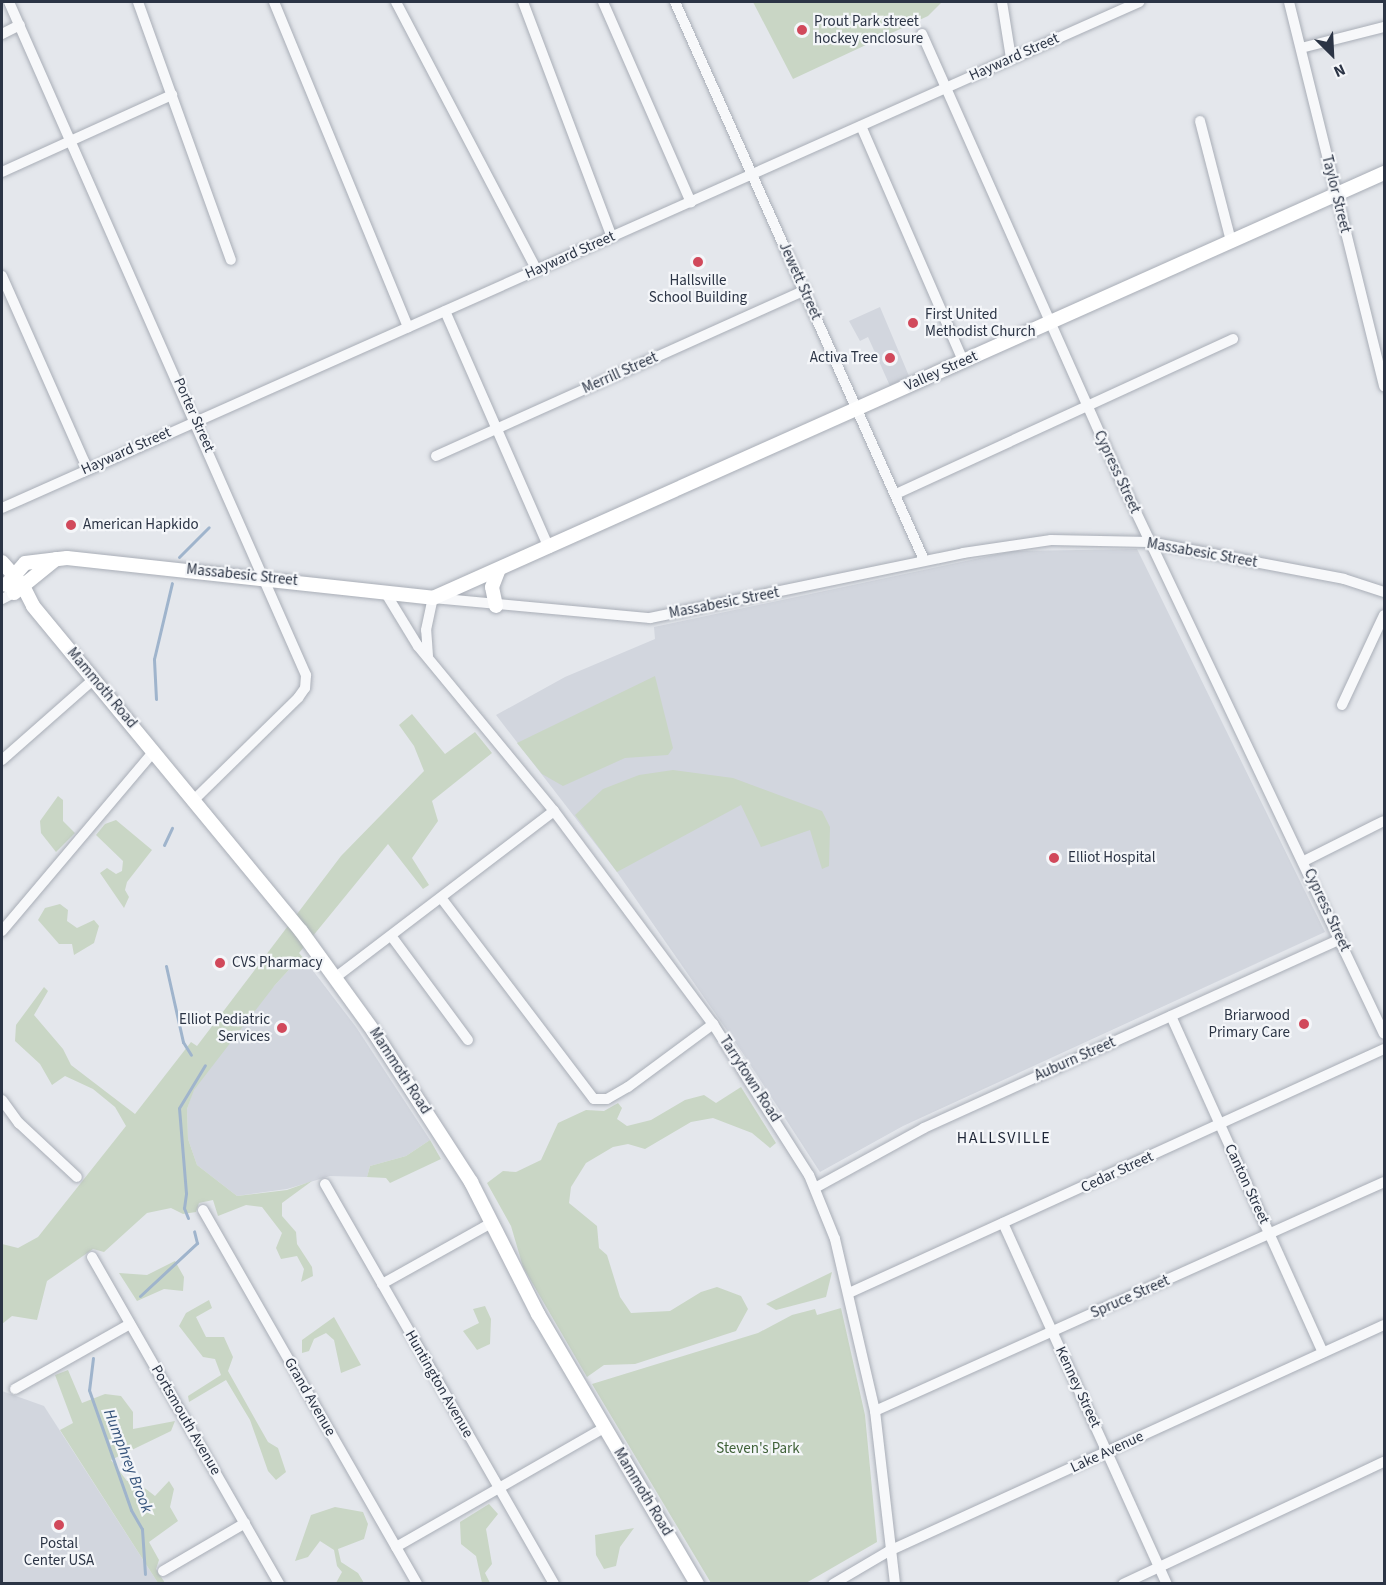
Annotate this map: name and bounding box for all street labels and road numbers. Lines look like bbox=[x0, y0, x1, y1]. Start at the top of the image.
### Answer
street label: Hayward Street bbox=[966, 29, 1062, 85]
street label: Taylor Street bbox=[1318, 153, 1354, 235]
street label: Hayward Street bbox=[522, 227, 618, 283]
street label: Jewett Street bbox=[775, 239, 825, 323]
street label: Valley Street bbox=[902, 347, 980, 395]
street label: Merrill Street bbox=[579, 348, 661, 398]
street label: Porter Street bbox=[170, 375, 218, 455]
street label: Hayward Street bbox=[78, 423, 174, 479]
street label: Cypress Street bbox=[1090, 428, 1144, 516]
street label: Massabesic Street bbox=[1145, 534, 1259, 572]
street label: Massabesic Street bbox=[186, 560, 298, 590]
street label: Massabesic Street bbox=[667, 584, 781, 622]
street label: Mammoth Road bbox=[63, 644, 141, 732]
street label: Cypress Street bbox=[1300, 866, 1354, 954]
street label: Mammoth Road bbox=[365, 1024, 435, 1118]
street label: Tarrytown Road bbox=[715, 1032, 785, 1126]
street label: Auburn Street bbox=[1032, 1033, 1118, 1085]
street label: Canton Street bbox=[1221, 1141, 1273, 1227]
street label: Cedar Street bbox=[1078, 1147, 1156, 1197]
street label: Spruce Street bbox=[1088, 1272, 1172, 1322]
street label: Huntington Avenue bbox=[401, 1327, 477, 1441]
street label: Kenney Street bbox=[1051, 1344, 1105, 1430]
street label: Grand Avenue bbox=[280, 1355, 340, 1439]
street label: Portsmouth Avenue bbox=[147, 1362, 225, 1478]
street label: Lake Avenue bbox=[1068, 1427, 1146, 1477]
street label: Mammoth Road bbox=[610, 1445, 676, 1539]

